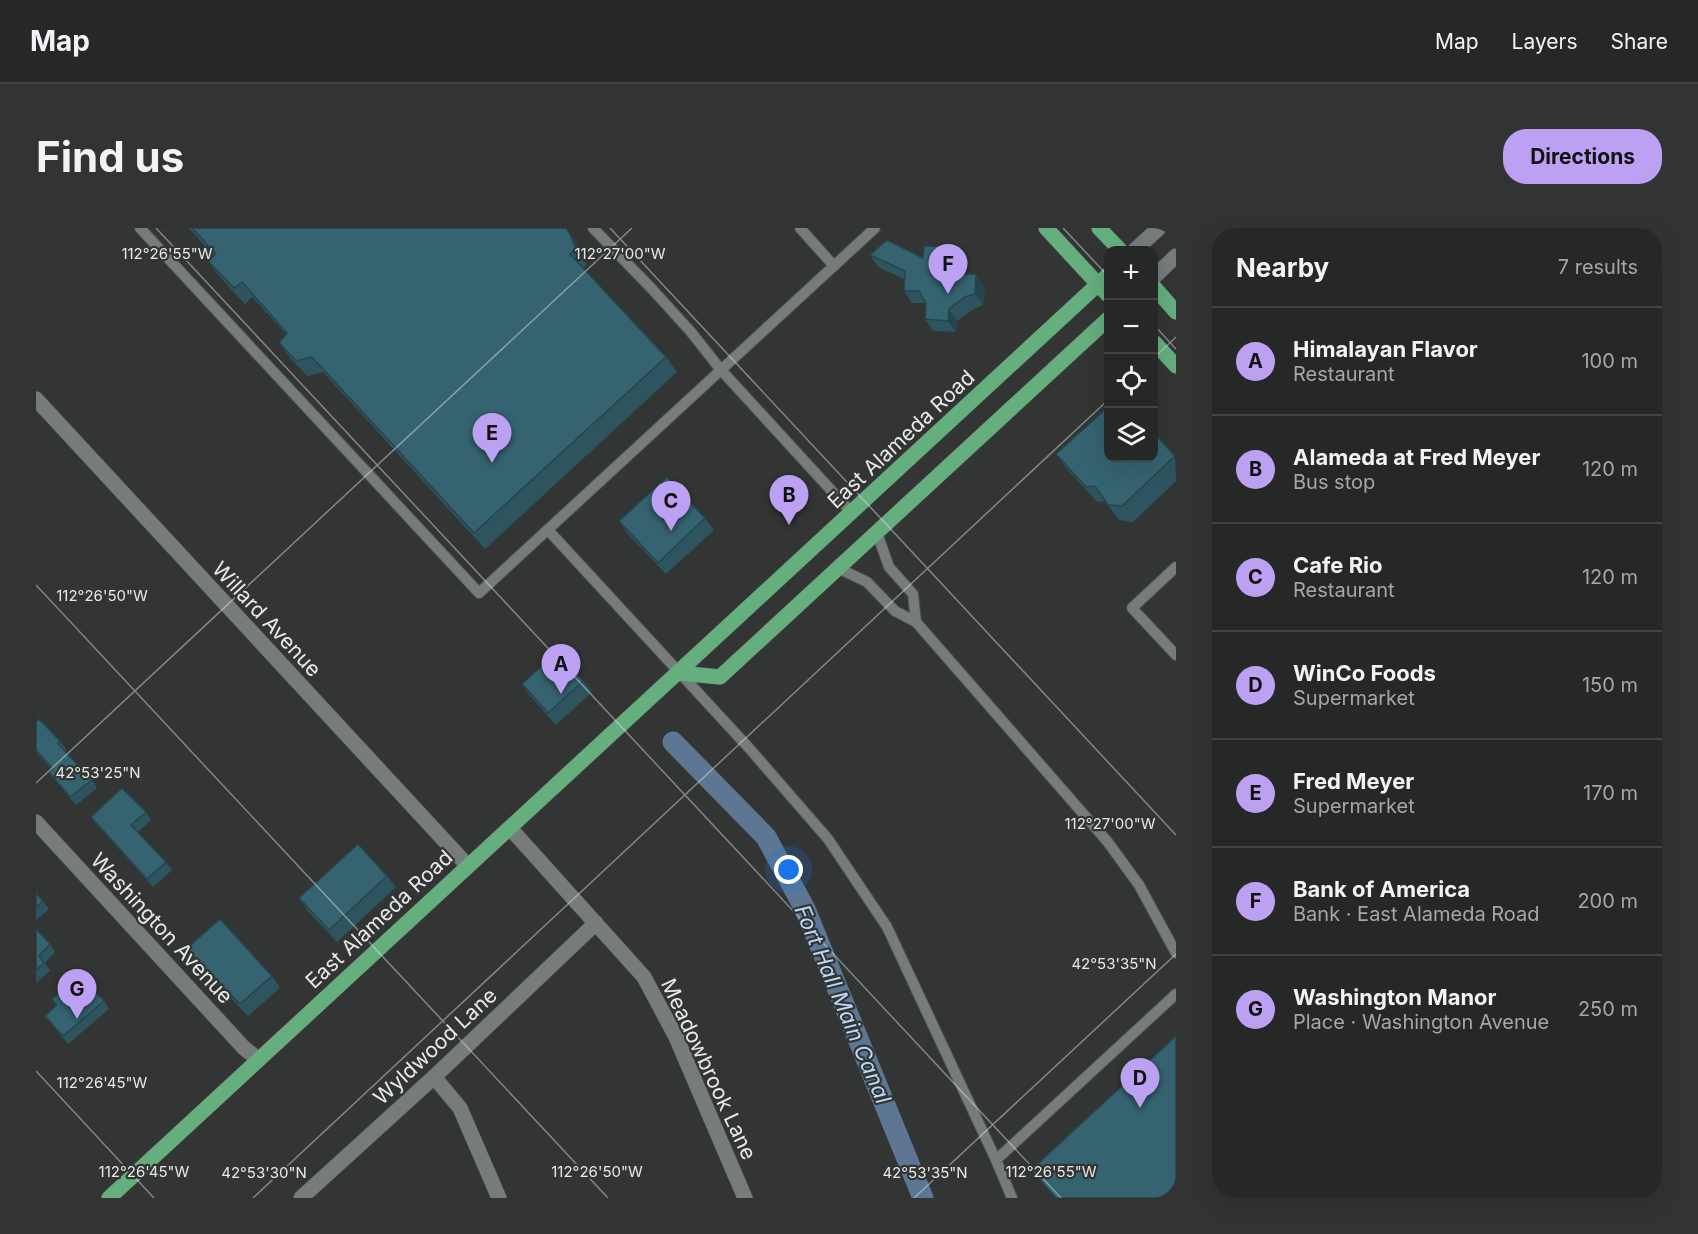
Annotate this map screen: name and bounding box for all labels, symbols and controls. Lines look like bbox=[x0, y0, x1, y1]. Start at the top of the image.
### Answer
text: Map bbox=[30, 24, 90, 58]
text: Map bbox=[1435, 29, 1479, 54]
text: Layers bbox=[1512, 29, 1578, 54]
text: Share bbox=[1611, 29, 1668, 54]
button: Directions bbox=[1503, 129, 1662, 184]
text: Find us bbox=[36, 131, 184, 182]
text: 112°26'55"W bbox=[121, 244, 213, 263]
text: 112°27'00"W bbox=[574, 244, 666, 263]
pin: F bbox=[928, 244, 968, 294]
map controls bbox=[1104, 246, 1158, 462]
button: + bbox=[1104, 246, 1158, 300]
text: Nearby bbox=[1236, 252, 1329, 283]
text: 7 results bbox=[1558, 255, 1638, 279]
button: − bbox=[1104, 300, 1158, 354]
text: Himalayan Flavor bbox=[1293, 336, 1478, 362]
text: A bbox=[1248, 349, 1263, 373]
text: 100 m bbox=[1581, 349, 1638, 373]
button: locate bbox=[1104, 354, 1158, 408]
text: Restaurant bbox=[1293, 362, 1395, 386]
street label: East Alameda Road bbox=[822, 365, 980, 513]
button: layers bbox=[1104, 408, 1158, 462]
pin: E bbox=[472, 414, 512, 463]
text: Alameda at Fred Meyer bbox=[1293, 444, 1540, 470]
text: B bbox=[1249, 457, 1262, 481]
text: 120 m bbox=[1582, 457, 1638, 481]
text: Bus stop bbox=[1293, 470, 1375, 494]
pin: B bbox=[770, 476, 808, 525]
pin: C bbox=[652, 482, 690, 531]
text: Cafe Rio bbox=[1293, 552, 1383, 578]
street label: Willard Avenue bbox=[207, 556, 327, 682]
text: C bbox=[1248, 565, 1263, 589]
text: 120 m bbox=[1582, 565, 1638, 589]
text: Restaurant bbox=[1293, 578, 1395, 602]
text: 112°26'50"W bbox=[56, 586, 148, 605]
pin: A bbox=[542, 644, 580, 694]
text: WinCo Foods bbox=[1293, 660, 1436, 686]
text: D bbox=[1248, 673, 1263, 697]
text: 150 m bbox=[1582, 673, 1638, 697]
text: Supermarket bbox=[1293, 686, 1415, 710]
text: 42°53'25"N bbox=[55, 763, 141, 782]
text: Fred Meyer bbox=[1293, 768, 1414, 794]
text: E bbox=[1249, 781, 1262, 805]
text: 170 m bbox=[1583, 781, 1638, 805]
text: Supermarket bbox=[1293, 794, 1415, 818]
text: 112°27'00"W bbox=[1064, 814, 1156, 833]
street label: East Alameda Road bbox=[300, 845, 458, 993]
street label: Washington Avenue bbox=[86, 848, 238, 1008]
your location bbox=[774, 855, 803, 884]
text: Bank of America bbox=[1293, 876, 1470, 902]
text: F bbox=[1250, 889, 1261, 913]
text: 200 m bbox=[1577, 889, 1638, 913]
water label: Fort Hall Main Canal bbox=[789, 901, 897, 1108]
text: Bank · East Alameda Road bbox=[1293, 902, 1540, 926]
text: 42°53'35"N bbox=[1071, 954, 1157, 973]
pin: G bbox=[58, 970, 96, 1019]
street label: Meadowbrook Lane bbox=[656, 975, 762, 1163]
street label: Wyldwood Lane bbox=[368, 982, 502, 1110]
text: Washington Manor bbox=[1293, 984, 1497, 1010]
text: G bbox=[1248, 997, 1263, 1021]
text: 250 m bbox=[1578, 997, 1638, 1021]
text: Place · Washington Avenue bbox=[1293, 1010, 1549, 1034]
pin: D bbox=[1120, 1058, 1160, 1108]
text: 112°26'45"W bbox=[57, 1073, 148, 1092]
text: 112°26'45"W bbox=[99, 1162, 190, 1181]
text: 112°26'50"W bbox=[551, 1162, 643, 1181]
text: 112°26'55"W bbox=[1005, 1162, 1097, 1181]
text: 42°53'30"N bbox=[221, 1163, 307, 1182]
text: 42°53'35"N bbox=[882, 1163, 968, 1182]

